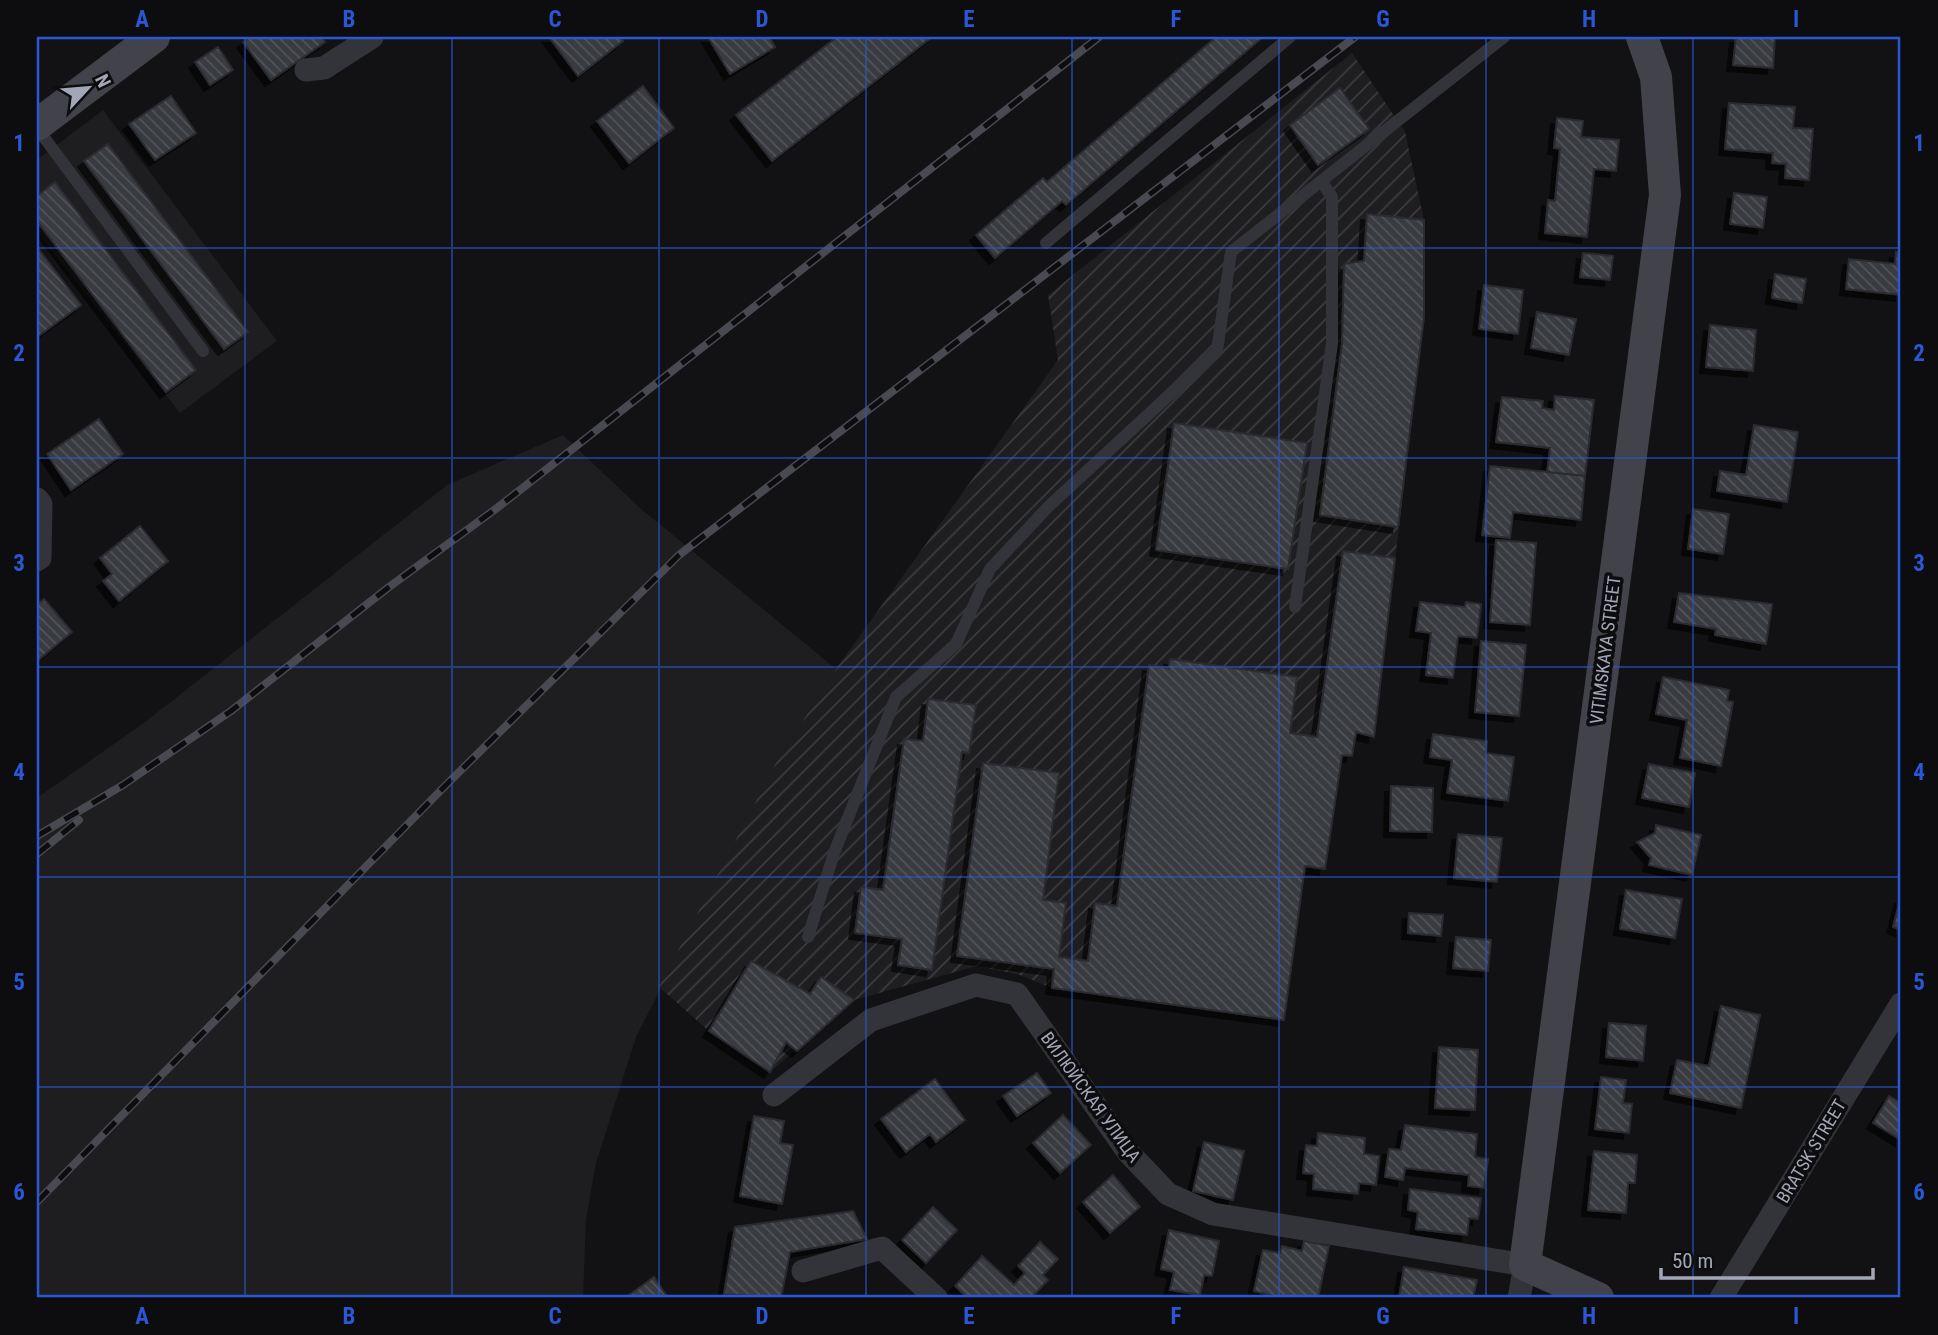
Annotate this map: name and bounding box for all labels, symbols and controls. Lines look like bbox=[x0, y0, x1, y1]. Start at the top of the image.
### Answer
text: A bbox=[135, 6, 149, 33]
text: B bbox=[343, 6, 355, 33]
text: C bbox=[548, 6, 562, 33]
text: D bbox=[756, 6, 769, 33]
text: E bbox=[963, 6, 975, 33]
text: F bbox=[1171, 6, 1182, 33]
text: G bbox=[1376, 6, 1390, 33]
text: H bbox=[1582, 6, 1596, 33]
text: I bbox=[1793, 6, 1799, 33]
north arrow bbox=[52, 52, 122, 122]
text: N bbox=[90, 70, 116, 91]
text: 1 bbox=[13, 130, 25, 157]
text: 1 bbox=[1913, 130, 1925, 157]
text: 2 bbox=[13, 340, 25, 367]
text: 2 bbox=[1913, 340, 1925, 367]
text: 3 bbox=[13, 550, 25, 577]
text: 3 bbox=[1913, 550, 1925, 577]
street label: VITIMSKAYA STREET bbox=[1585, 575, 1625, 725]
text: 4 bbox=[13, 759, 25, 786]
text: 4 bbox=[1913, 759, 1925, 786]
text: 5 bbox=[13, 969, 25, 996]
text: 5 bbox=[1913, 969, 1925, 996]
street label: ВИЛЮЙСКАЯ УЛИЦА bbox=[1037, 1028, 1146, 1167]
street label: BRATSK STREET bbox=[1772, 1096, 1850, 1206]
text: 6 bbox=[13, 1179, 25, 1206]
text: 6 bbox=[1913, 1179, 1925, 1206]
scale bar bbox=[1661, 1237, 1873, 1281]
text: 50 m bbox=[1672, 1249, 1713, 1273]
text: A bbox=[135, 1303, 149, 1330]
text: B bbox=[343, 1303, 355, 1330]
text: C bbox=[548, 1303, 562, 1330]
text: D bbox=[756, 1303, 769, 1330]
text: E bbox=[963, 1303, 975, 1330]
text: F bbox=[1171, 1303, 1182, 1330]
text: G bbox=[1376, 1303, 1390, 1330]
text: H bbox=[1582, 1303, 1596, 1330]
text: I bbox=[1793, 1303, 1799, 1330]

